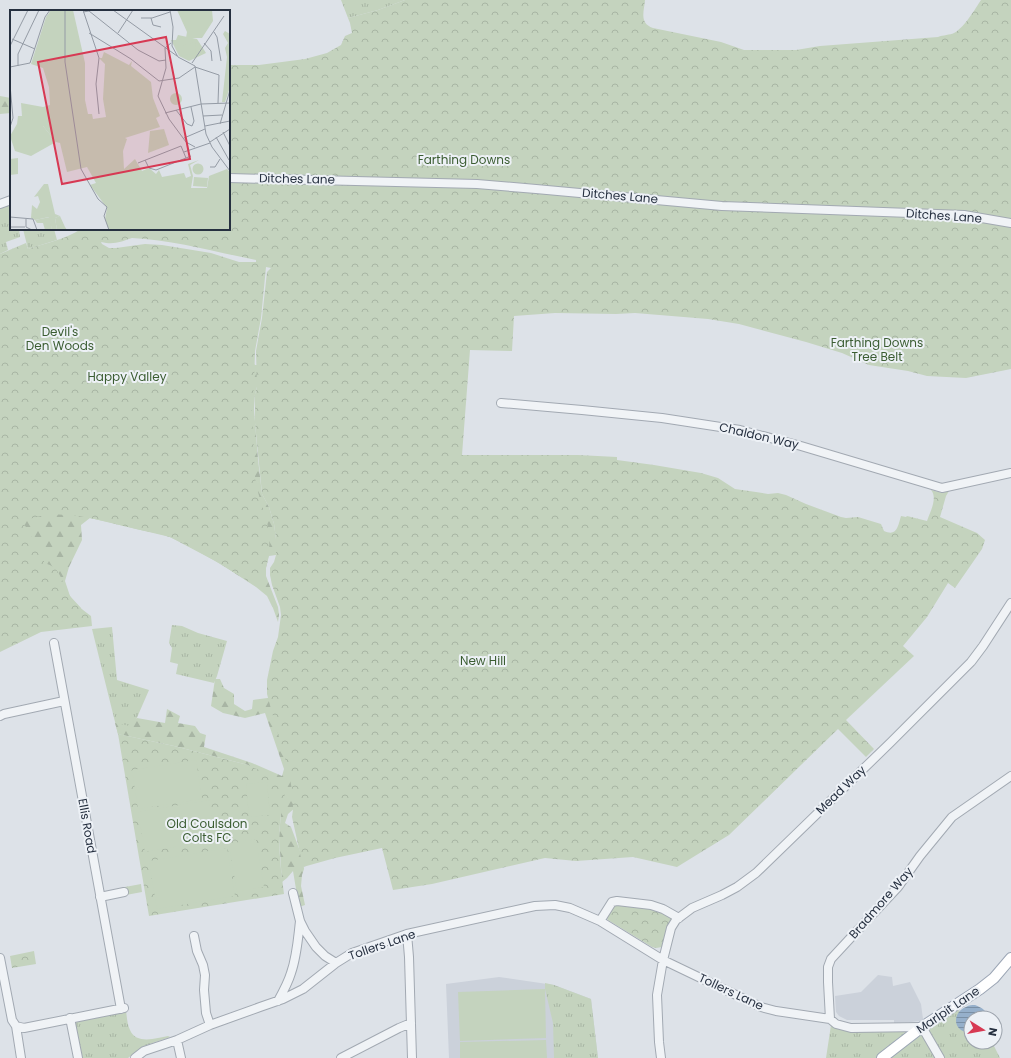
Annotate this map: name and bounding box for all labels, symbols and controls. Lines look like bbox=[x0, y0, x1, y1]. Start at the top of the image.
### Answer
inset map bbox=[10, 10, 230, 230]
park label: Farthing Downs bbox=[418, 151, 510, 168]
street label: Ditches Lane bbox=[259, 169, 335, 188]
street label: Ditches Lane bbox=[581, 184, 659, 207]
street label: Ditches Lane bbox=[905, 204, 983, 227]
park label: Devil's Den Woods bbox=[26, 323, 94, 354]
park label: Farthing Downs Tree Belt bbox=[831, 334, 923, 365]
park label: Happy Valley bbox=[88, 368, 167, 385]
street label: Chaldon Way bbox=[718, 418, 801, 453]
park label: New Hill bbox=[460, 652, 506, 669]
street label: Mead Way bbox=[812, 761, 870, 818]
street label: Ellis Road bbox=[74, 797, 101, 855]
park label: Old Coulsdon Colts FC bbox=[166, 815, 248, 846]
street label: Bradmore Way bbox=[845, 863, 917, 942]
street label: Tollers Lane bbox=[346, 925, 418, 964]
street label: Tollers Lane bbox=[696, 969, 766, 1014]
street label: Marlpit Lane bbox=[913, 982, 983, 1037]
north arrow bbox=[963, 1010, 1003, 1050]
text: N bbox=[984, 1026, 1001, 1037]

